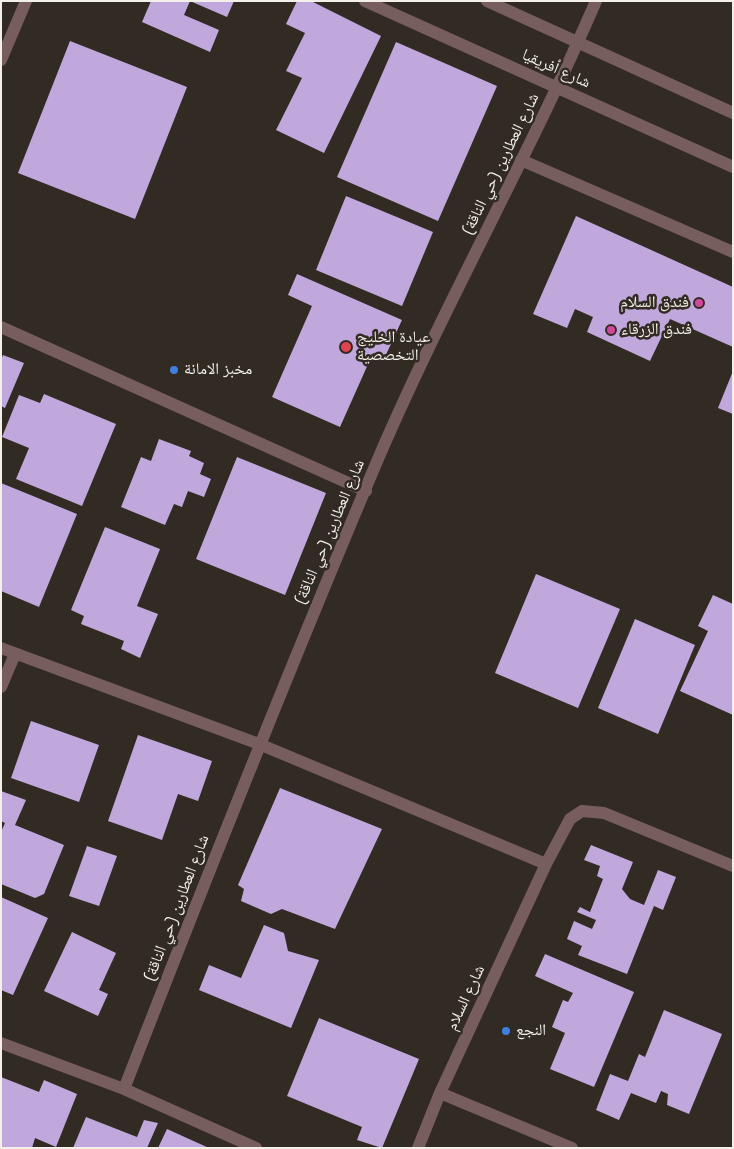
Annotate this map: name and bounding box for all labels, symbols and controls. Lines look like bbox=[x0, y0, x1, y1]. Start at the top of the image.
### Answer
street label: شارع أفريقيا bbox=[519, 45, 593, 93]
street label: شارع العطارين (حي الناقة) bbox=[458, 90, 544, 238]
place label: فندق السلام bbox=[620, 293, 689, 313]
marker: فندق السلام bbox=[693, 297, 705, 309]
place label: فندق الزرقاء bbox=[621, 320, 692, 340]
marker: فندق الزرقاء bbox=[605, 324, 617, 336]
place label: عيادة الخليج التخصصية bbox=[357, 328, 430, 366]
marker: عيادة الخليج التخصصية bbox=[339, 340, 353, 354]
place label: مخبز الامانة bbox=[184, 360, 252, 380]
marker: مخبز الامانة bbox=[168, 364, 180, 376]
street label: شارع العطارين (حي الناقة) bbox=[291, 457, 369, 607]
street label: شارع العطارين (حي الناقة) bbox=[140, 832, 214, 984]
street label: شارع السلام bbox=[443, 962, 489, 1034]
place label: النجع bbox=[516, 1021, 546, 1041]
marker: النجع bbox=[500, 1025, 512, 1037]

